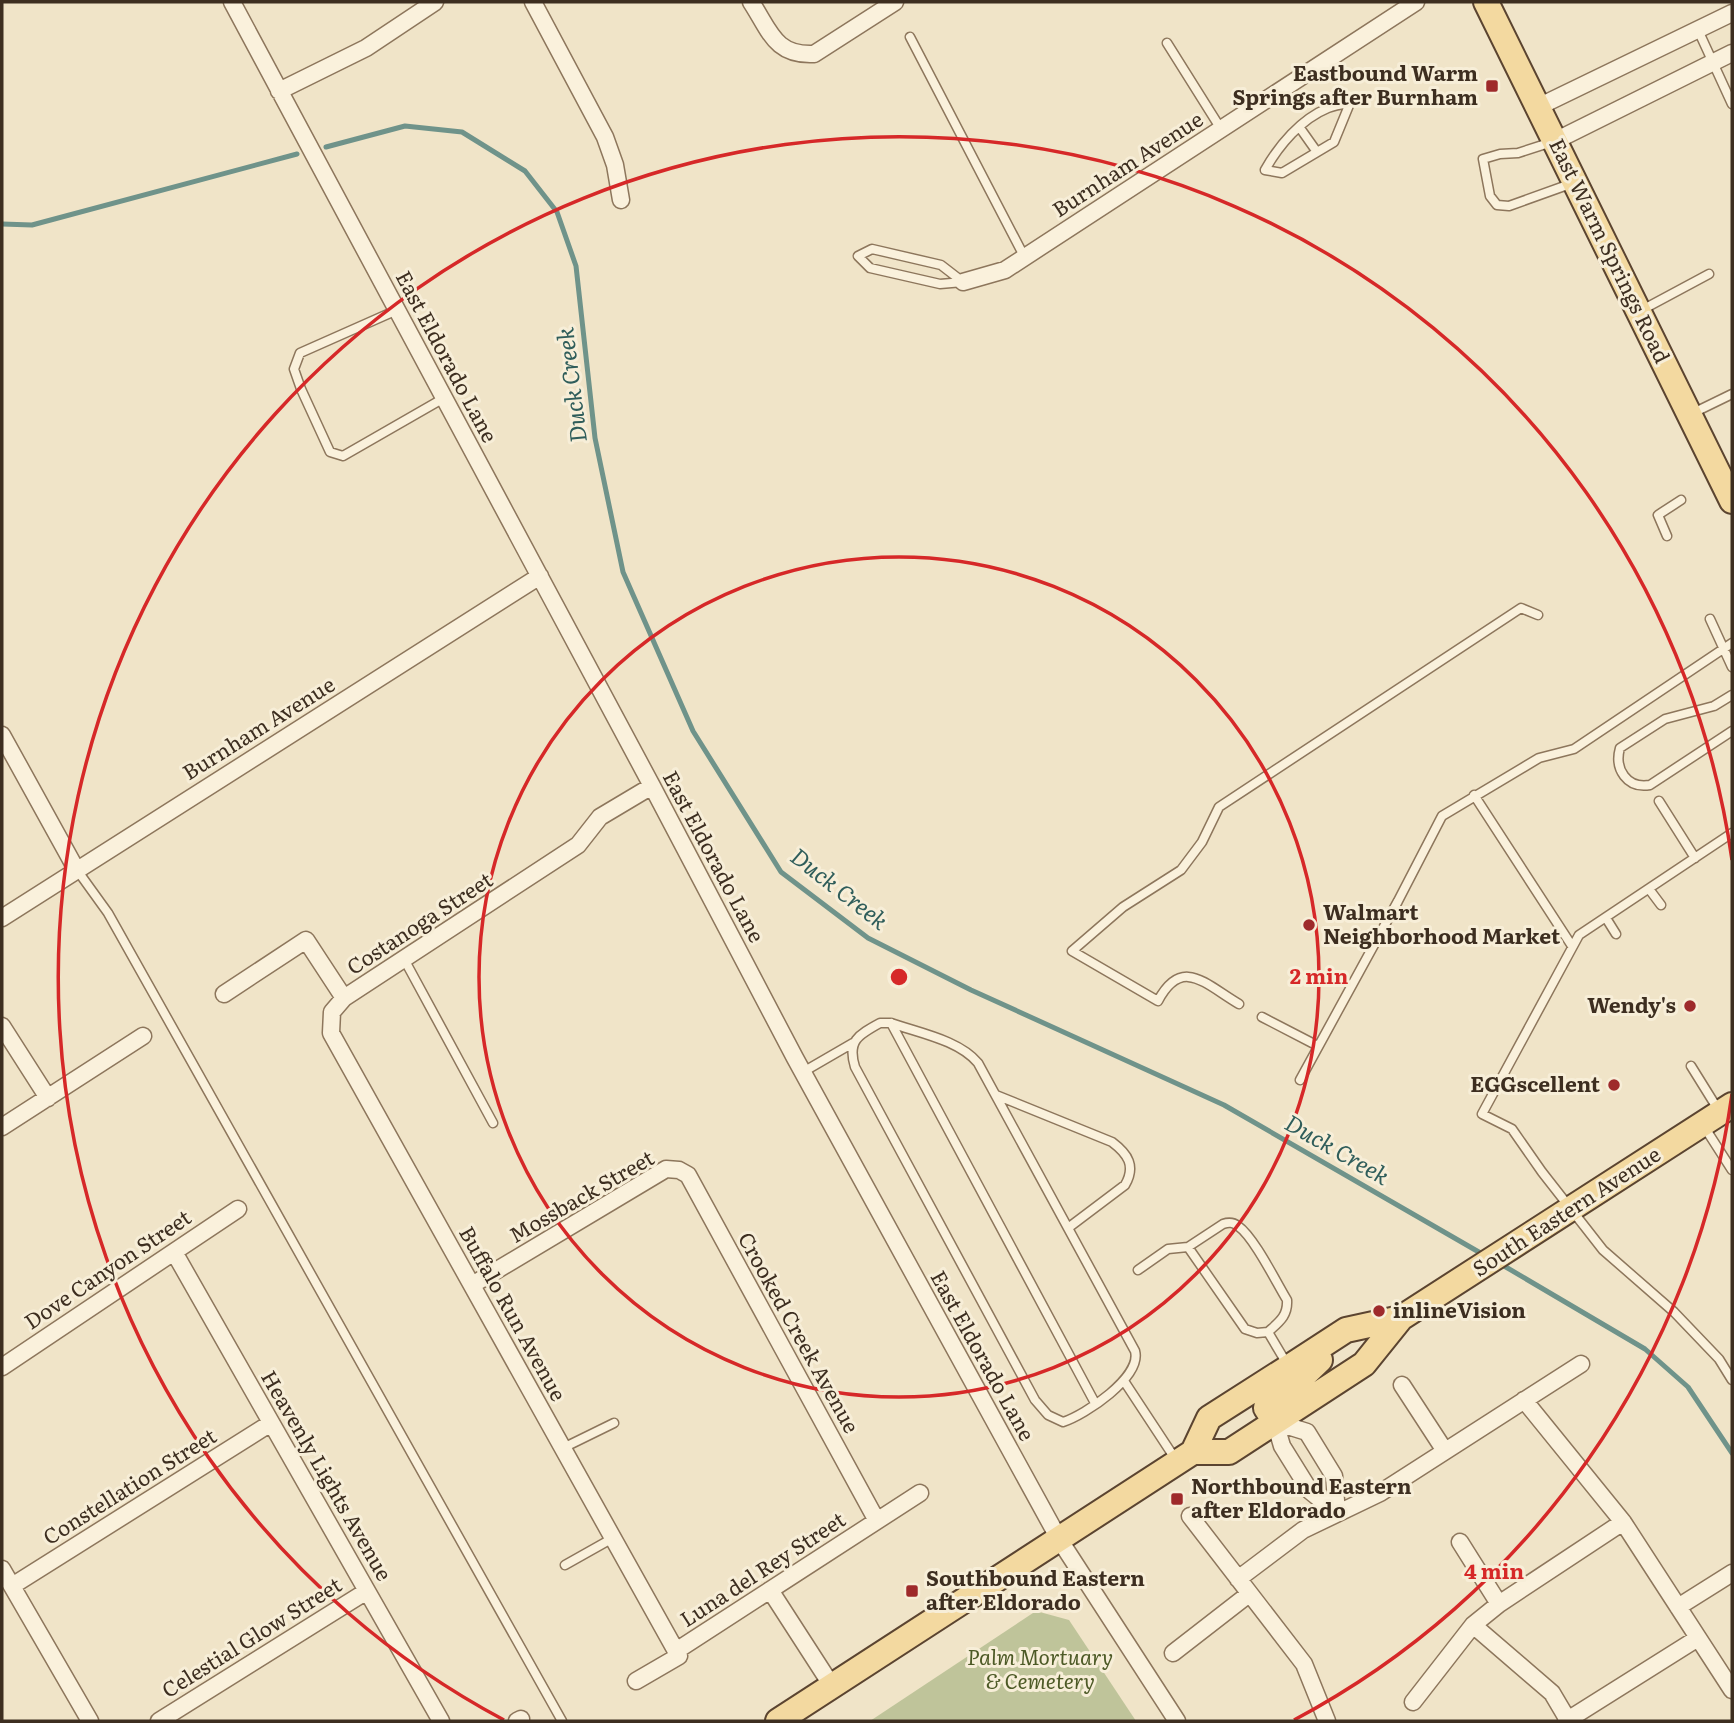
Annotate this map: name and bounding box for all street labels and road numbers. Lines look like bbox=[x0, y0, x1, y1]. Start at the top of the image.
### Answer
street label: Burnham Avenue bbox=[1045, 102, 1208, 223]
street label: East Warm Springs Road bbox=[1543, 132, 1679, 368]
street label: East Eldorado Lane bbox=[390, 264, 507, 447]
street label: Burnham Avenue bbox=[176, 667, 340, 786]
street label: East Eldorado Lane bbox=[657, 764, 774, 947]
street label: Costanoga Street bbox=[340, 863, 498, 981]
street label: South Eastern Avenue bbox=[1466, 1137, 1666, 1282]
street label: Mossback Street bbox=[503, 1141, 659, 1249]
street label: Dove Canyon Street bbox=[17, 1200, 197, 1335]
street label: Buffalo Run Avenue bbox=[453, 1220, 575, 1406]
street label: Crooked Creek Avenue bbox=[732, 1226, 869, 1438]
street label: East Eldorado Lane bbox=[924, 1264, 1044, 1446]
street label: Heavenly Lights Avenue bbox=[255, 1364, 401, 1586]
street label: Constellation Street bbox=[36, 1419, 222, 1551]
street label: Luna del Rey Street bbox=[673, 1502, 851, 1633]
street label: Celestial Glow Street bbox=[155, 1568, 347, 1704]

